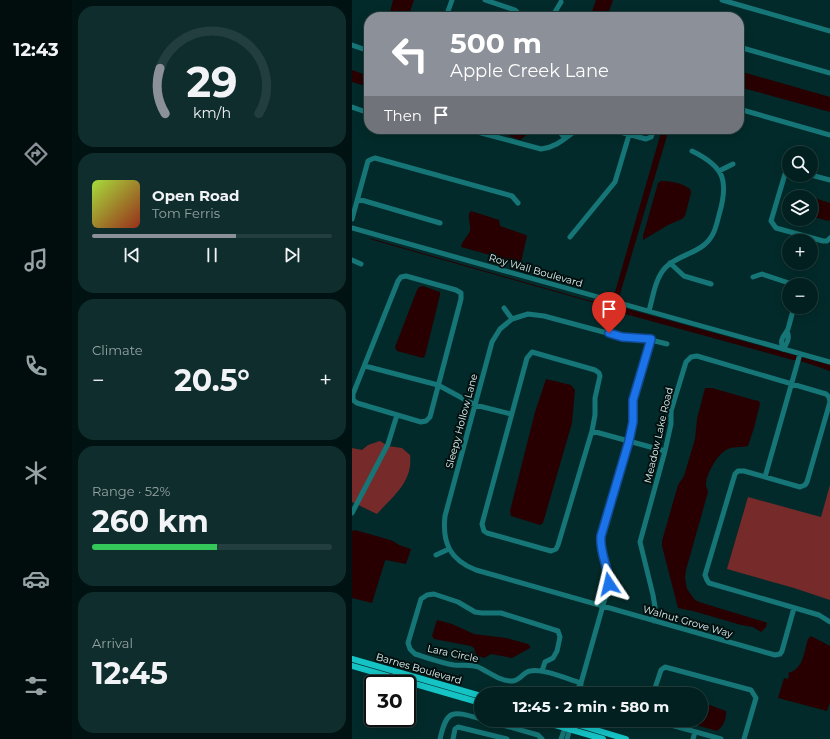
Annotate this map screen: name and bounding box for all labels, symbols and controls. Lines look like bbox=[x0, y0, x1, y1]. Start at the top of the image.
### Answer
text: 500 m bbox=[450, 26, 542, 60]
icon: left bbox=[384, 28, 436, 80]
text: 12:43 bbox=[13, 39, 59, 61]
text: 29 bbox=[186, 57, 238, 107]
text: Apple Creek Lane bbox=[450, 60, 609, 82]
text: km/h bbox=[193, 104, 231, 122]
icon: arrive bbox=[430, 104, 452, 126]
text: Then bbox=[384, 106, 422, 125]
icon: directions bbox=[22, 140, 50, 168]
map controls bbox=[782, 146, 818, 314]
button: search bbox=[782, 146, 818, 182]
text: Open Road bbox=[152, 186, 240, 205]
button: layers bbox=[782, 190, 818, 226]
text: Tom Ferris bbox=[152, 205, 220, 221]
button: + bbox=[782, 234, 818, 270]
icon: previous bbox=[121, 244, 143, 266]
icon: pause bbox=[201, 244, 223, 266]
icon: next bbox=[281, 244, 303, 266]
icon: music bbox=[22, 246, 50, 274]
street label: Roy Wall Boulevard bbox=[488, 251, 584, 290]
button: − bbox=[782, 278, 818, 314]
pin bbox=[592, 292, 626, 333]
icon: arrive bbox=[598, 298, 620, 320]
text: Climate bbox=[92, 342, 143, 358]
icon: phone bbox=[22, 352, 50, 380]
text: 20.5° bbox=[174, 362, 250, 399]
text: − bbox=[92, 367, 105, 394]
text: + bbox=[319, 367, 332, 394]
street label: Sleepy Hollow Lane bbox=[443, 372, 480, 470]
street label: Meadow Lake Road bbox=[641, 386, 676, 484]
icon: climate bbox=[22, 459, 50, 487]
text: Range · 52% bbox=[92, 483, 170, 499]
text: 260 km bbox=[92, 503, 209, 540]
position arrow bbox=[588, 563, 630, 605]
icon: car bbox=[22, 565, 50, 593]
street label: Walnut Grove Way bbox=[642, 602, 735, 641]
text: Arrival bbox=[92, 635, 133, 651]
street label: Lara Circle bbox=[426, 642, 480, 665]
street label: Barnes Boulevard bbox=[374, 650, 463, 687]
text: 12:45 bbox=[92, 655, 168, 692]
icon: filters bbox=[22, 672, 50, 700]
speed limit sign: 30 bbox=[364, 675, 416, 727]
text: 12:45 · 2 min · 580 m bbox=[513, 697, 669, 716]

